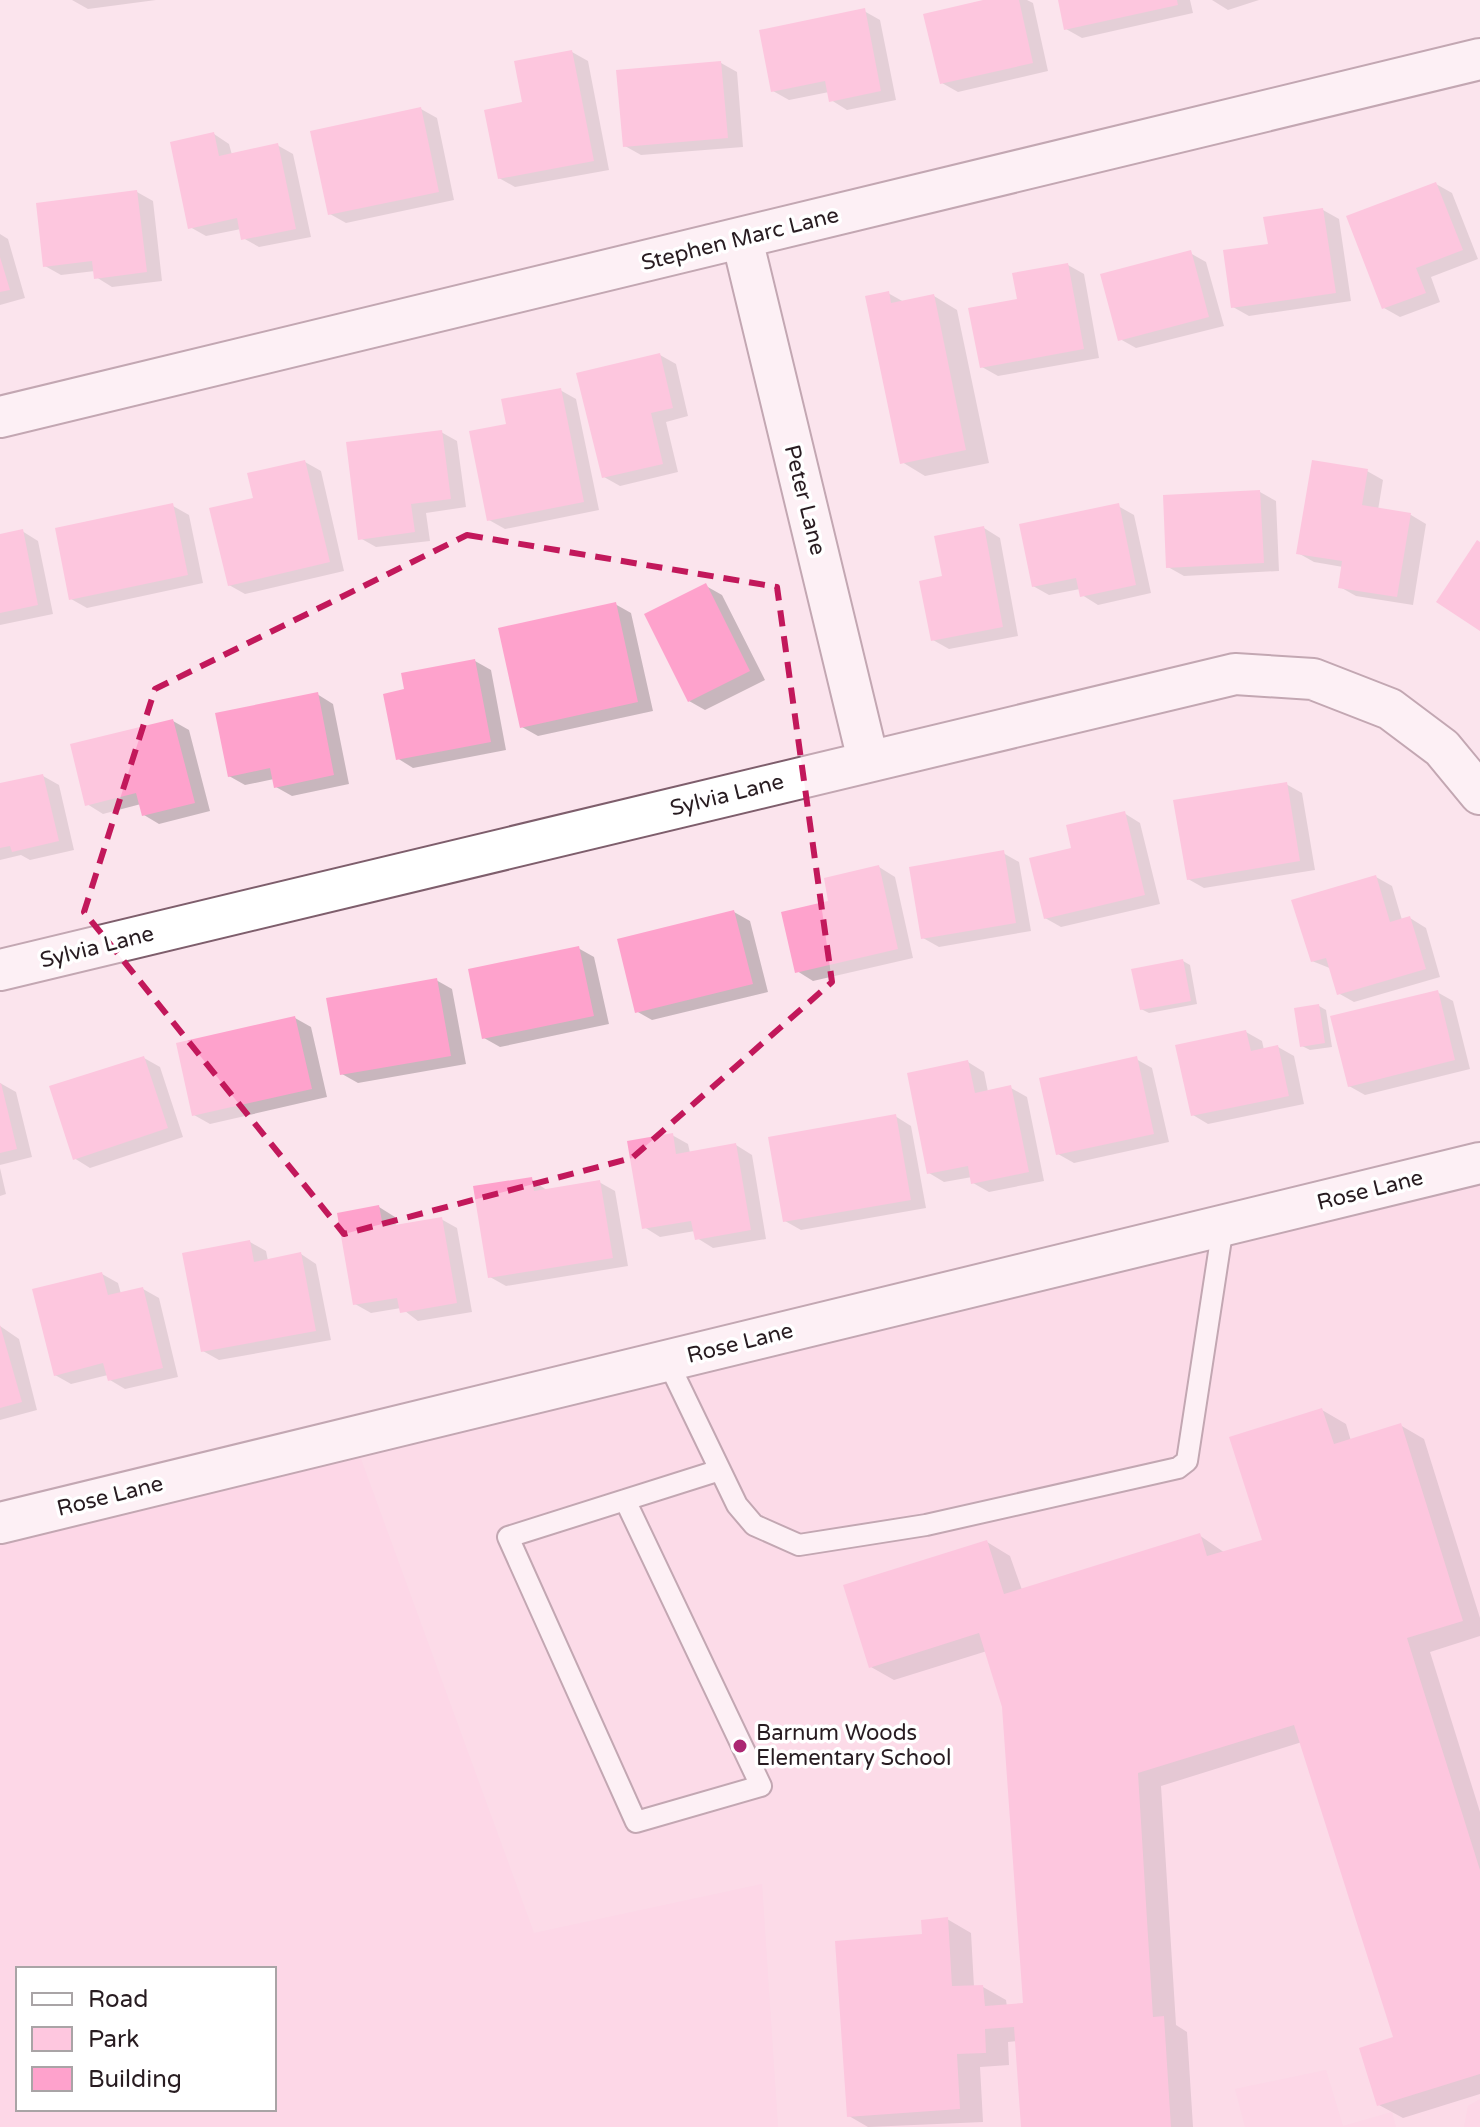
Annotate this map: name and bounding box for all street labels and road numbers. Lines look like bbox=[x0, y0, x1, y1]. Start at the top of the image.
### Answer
street label: Stephen Marc Lane bbox=[639, 202, 841, 276]
street label: Peter Lane bbox=[779, 442, 831, 558]
street label: Sylvia Lane bbox=[667, 768, 787, 822]
street label: Sylvia Lane bbox=[37, 920, 157, 974]
street label: Rose Lane bbox=[1314, 1164, 1426, 1216]
street label: Rose Lane bbox=[684, 1317, 796, 1369]
street label: Rose Lane bbox=[54, 1470, 166, 1522]

